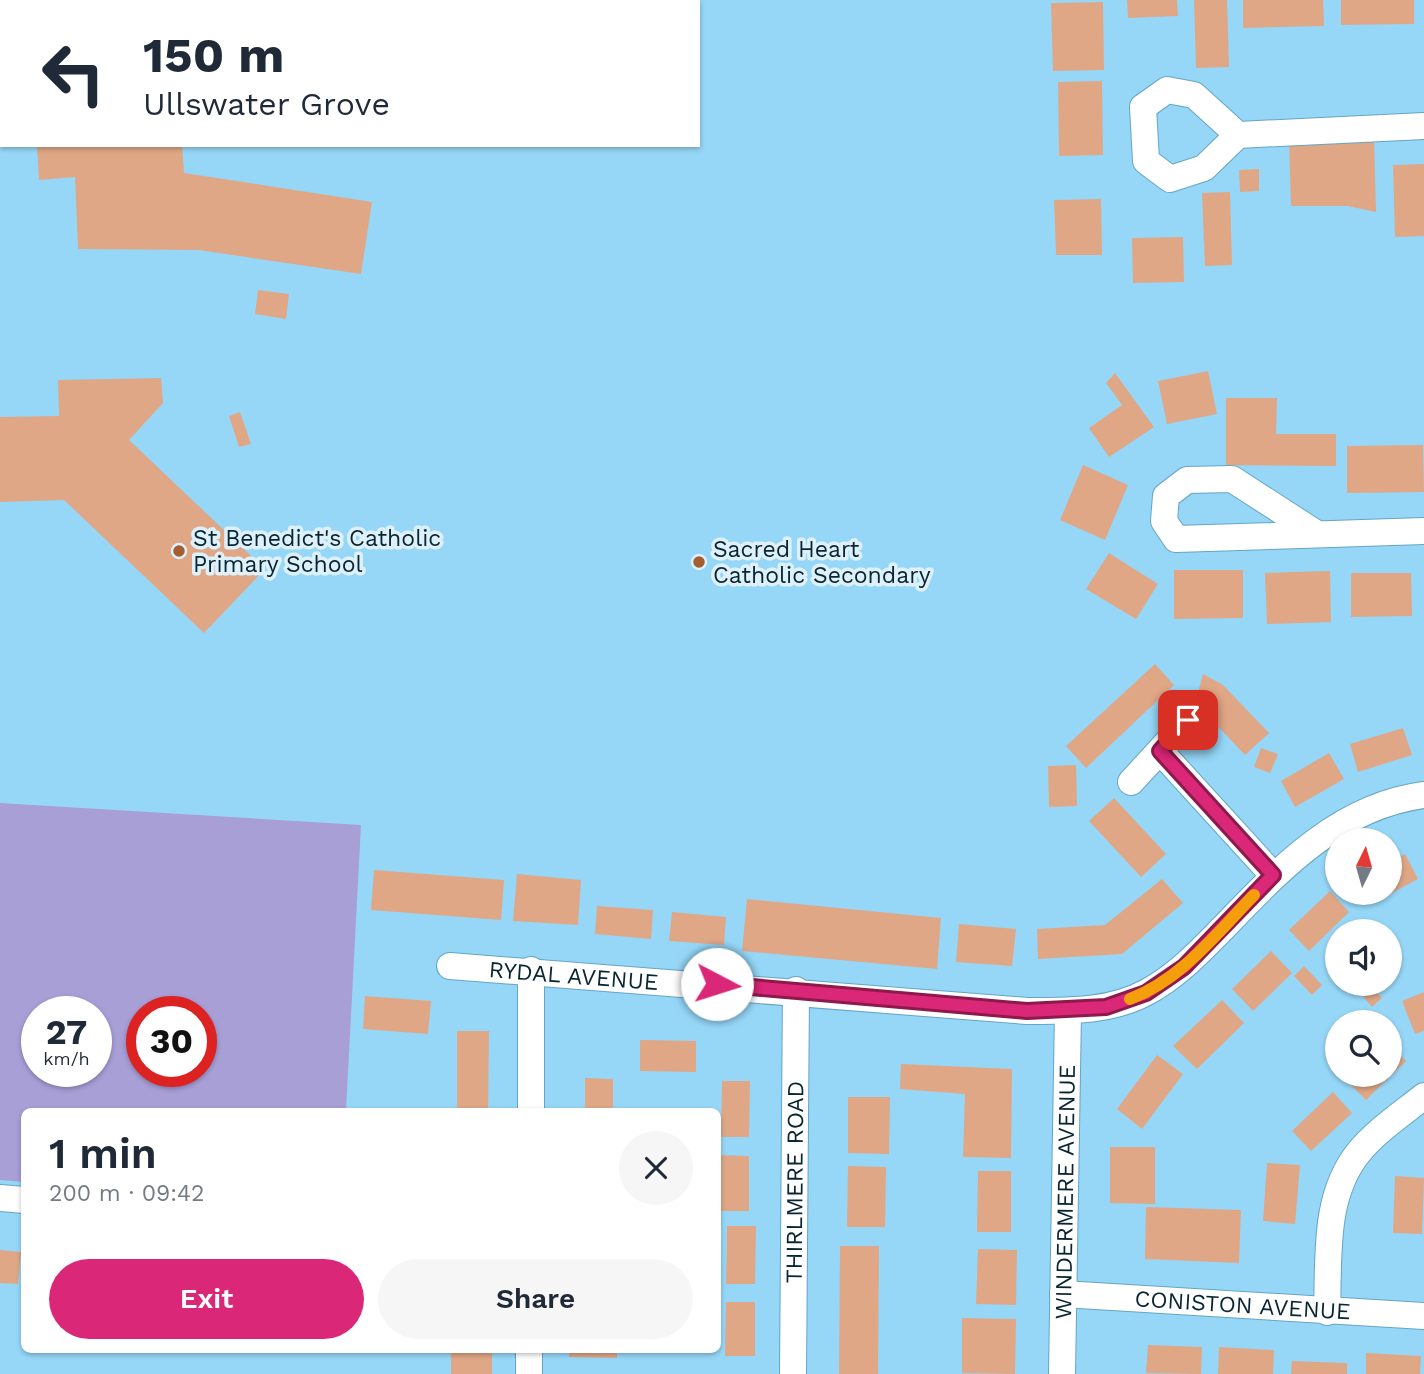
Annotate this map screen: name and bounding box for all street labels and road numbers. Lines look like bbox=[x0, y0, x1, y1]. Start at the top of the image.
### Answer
street label: RYDAL AVENUE bbox=[488, 956, 659, 996]
street label: WINDERMERE AVENUE bbox=[1050, 1064, 1081, 1320]
street label: THIRLMERE ROAD bbox=[781, 1081, 809, 1283]
street label: CONISTON AVENUE bbox=[1134, 1285, 1351, 1326]

